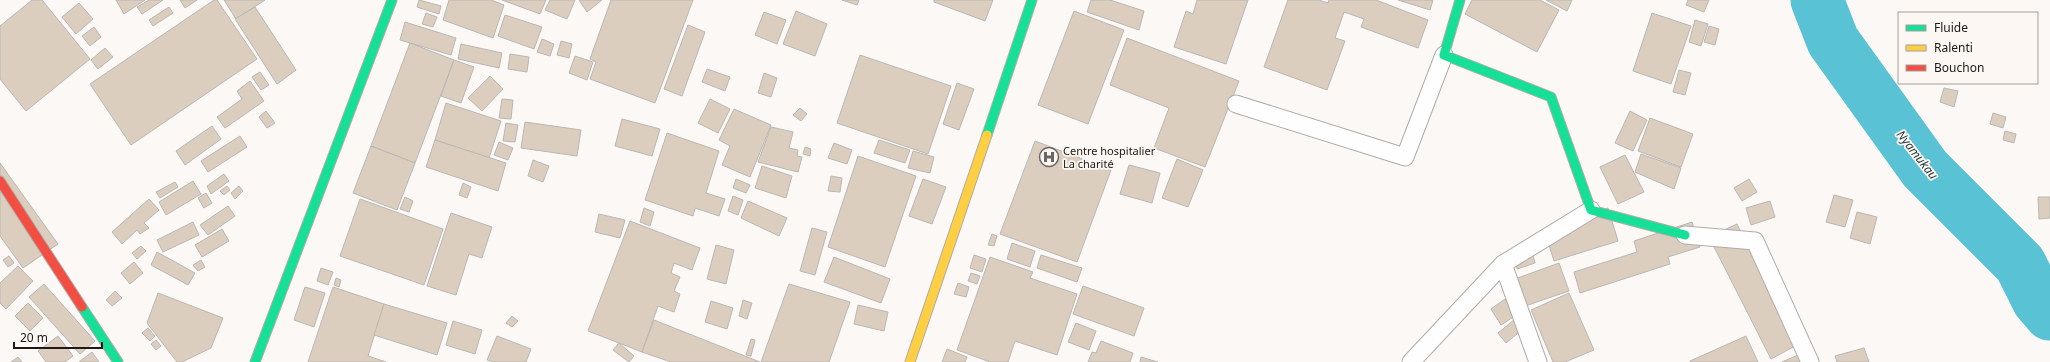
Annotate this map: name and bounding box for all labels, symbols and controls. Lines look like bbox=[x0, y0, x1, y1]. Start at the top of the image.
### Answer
legend bbox=[1898, 12, 2038, 84]
text: Fluide bbox=[1934, 19, 1968, 36]
text: Ralenti bbox=[1934, 39, 1973, 56]
text: Bouchon bbox=[1934, 59, 1984, 76]
water label: Nyamukau bbox=[1893, 127, 1942, 183]
place label: Centre hospitalier La charité bbox=[1063, 143, 1156, 171]
hospital icon: Centre hospitalier La charité bbox=[1038, 146, 1060, 168]
scale bar bbox=[14, 324, 102, 350]
text: 20 m bbox=[20, 329, 48, 346]

